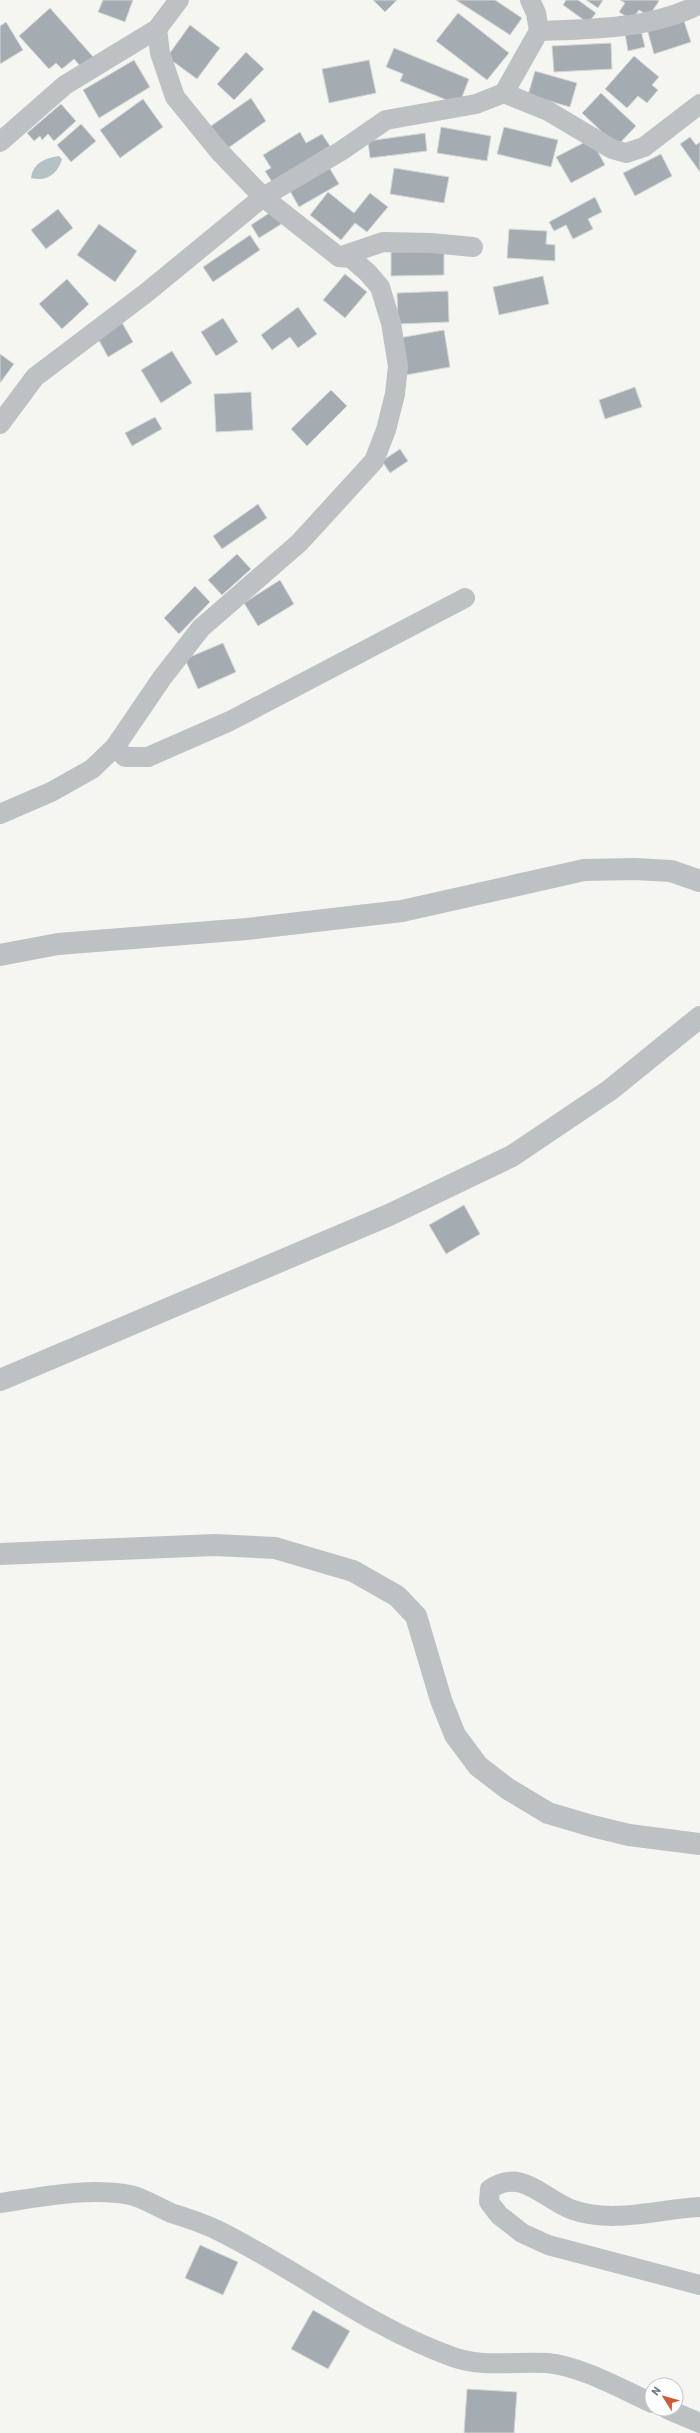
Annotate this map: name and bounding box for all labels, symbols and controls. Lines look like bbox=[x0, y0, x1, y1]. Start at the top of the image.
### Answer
north arrow bbox=[644, 2377, 684, 2417]
text: N bbox=[648, 2384, 663, 2398]

